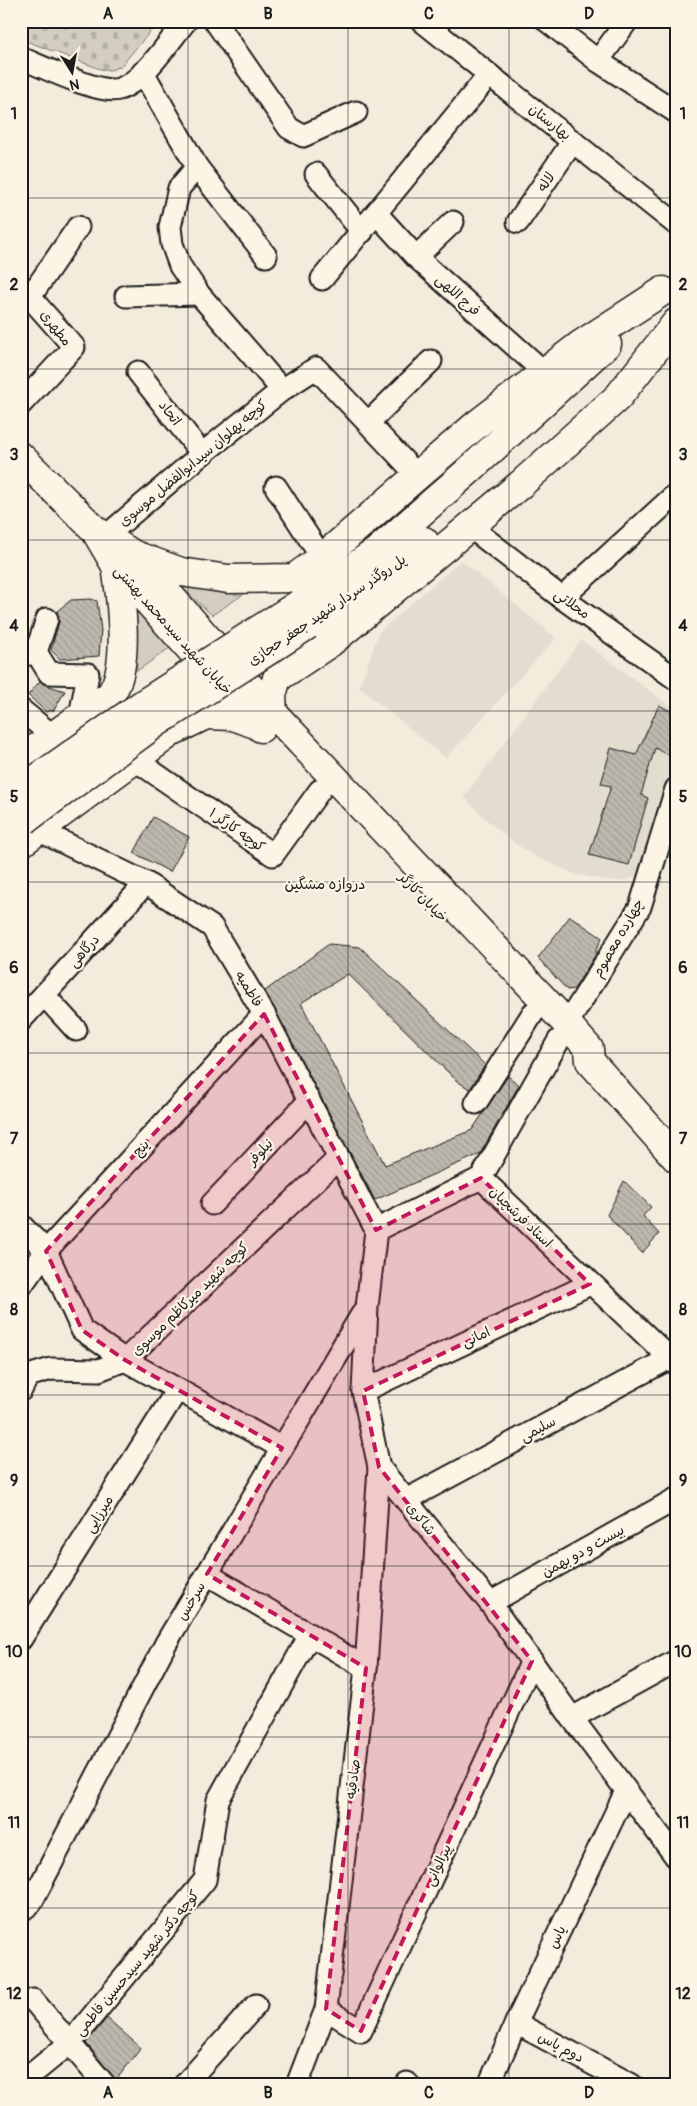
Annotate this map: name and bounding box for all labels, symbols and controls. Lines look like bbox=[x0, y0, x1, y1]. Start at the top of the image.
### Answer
text: A bbox=[103, 4, 114, 24]
text: B bbox=[263, 4, 273, 24]
text: C bbox=[424, 4, 434, 24]
text: D bbox=[584, 4, 594, 24]
north arrow bbox=[48, 48, 98, 98]
text: N bbox=[68, 75, 81, 94]
street label: بهارستان bbox=[525, 100, 575, 144]
text: 1 bbox=[11, 104, 17, 124]
text: 1 bbox=[680, 104, 686, 124]
street label: لاله bbox=[533, 169, 559, 195]
street label: فرج اللهی bbox=[432, 271, 484, 320]
text: 2 bbox=[10, 275, 19, 295]
text: 2 bbox=[679, 275, 688, 295]
street label: مطهری bbox=[37, 307, 75, 349]
street label: کوچه پهلوان سیدابوالفضل موسوی bbox=[115, 396, 271, 531]
street label: اتحاد bbox=[155, 397, 185, 429]
text: 3 bbox=[10, 445, 19, 465]
text: 3 bbox=[679, 445, 688, 465]
street label: پل روگذر سردار شهید جعفر حجازی bbox=[245, 551, 410, 670]
street label: خیابان شهید سیدمحمد بهشتی bbox=[111, 562, 235, 698]
street label: محلاتی bbox=[551, 585, 593, 623]
text: 4 bbox=[9, 616, 19, 636]
text: 4 bbox=[678, 616, 688, 636]
text: 5 bbox=[10, 787, 19, 807]
text: 5 bbox=[679, 787, 688, 807]
street label: کوچه کارگر ۱ bbox=[205, 804, 268, 856]
street label: خیابان کارگر bbox=[394, 868, 451, 925]
district label: دروازه مشگین bbox=[284, 875, 366, 894]
street label: چهارده معصوم bbox=[589, 896, 650, 982]
street label: درگاهی bbox=[65, 931, 103, 971]
text: 6 bbox=[9, 958, 19, 978]
text: 6 bbox=[678, 958, 688, 978]
street label: فاطمیه bbox=[232, 968, 266, 1010]
text: 7 bbox=[10, 1129, 19, 1149]
text: 7 bbox=[679, 1129, 688, 1149]
street label: نیلوفر bbox=[243, 1135, 277, 1170]
street label: ینج bbox=[129, 1136, 154, 1161]
street label: استاد فرشچیان bbox=[485, 1183, 556, 1252]
street label: کوچه شهید میرکاظم موسوی bbox=[128, 1239, 254, 1361]
text: 8 bbox=[10, 1300, 18, 1320]
text: 8 bbox=[679, 1300, 687, 1320]
street label: امانی bbox=[459, 1323, 493, 1351]
street label: سلیمی bbox=[517, 1413, 559, 1445]
text: 9 bbox=[10, 1471, 18, 1491]
text: 9 bbox=[679, 1471, 687, 1491]
street label: میرزایی bbox=[81, 1492, 117, 1536]
street label: شاکری bbox=[403, 1499, 439, 1539]
street label: بیست و دو بهمن bbox=[539, 1521, 627, 1581]
street label: سرخس bbox=[173, 1579, 209, 1623]
text: 10 bbox=[5, 1642, 23, 1662]
text: 10 bbox=[674, 1642, 692, 1662]
street label: صادقیه bbox=[342, 1758, 364, 1800]
text: 11 bbox=[8, 1813, 20, 1833]
text: 11 bbox=[677, 1813, 689, 1833]
street label: پیرالوانی bbox=[421, 1841, 456, 1889]
street label: کوچه دکتر شهید سیدحسین فاطمی bbox=[71, 1887, 204, 2040]
street label: یاس bbox=[544, 1923, 570, 1951]
text: 12 bbox=[6, 1984, 22, 2004]
text: 12 bbox=[675, 1984, 691, 2004]
street label: دوم یاس bbox=[534, 2028, 587, 2068]
text: A bbox=[103, 2083, 114, 2103]
text: B bbox=[263, 2083, 273, 2103]
text: C bbox=[424, 2083, 434, 2103]
text: D bbox=[584, 2083, 594, 2103]

